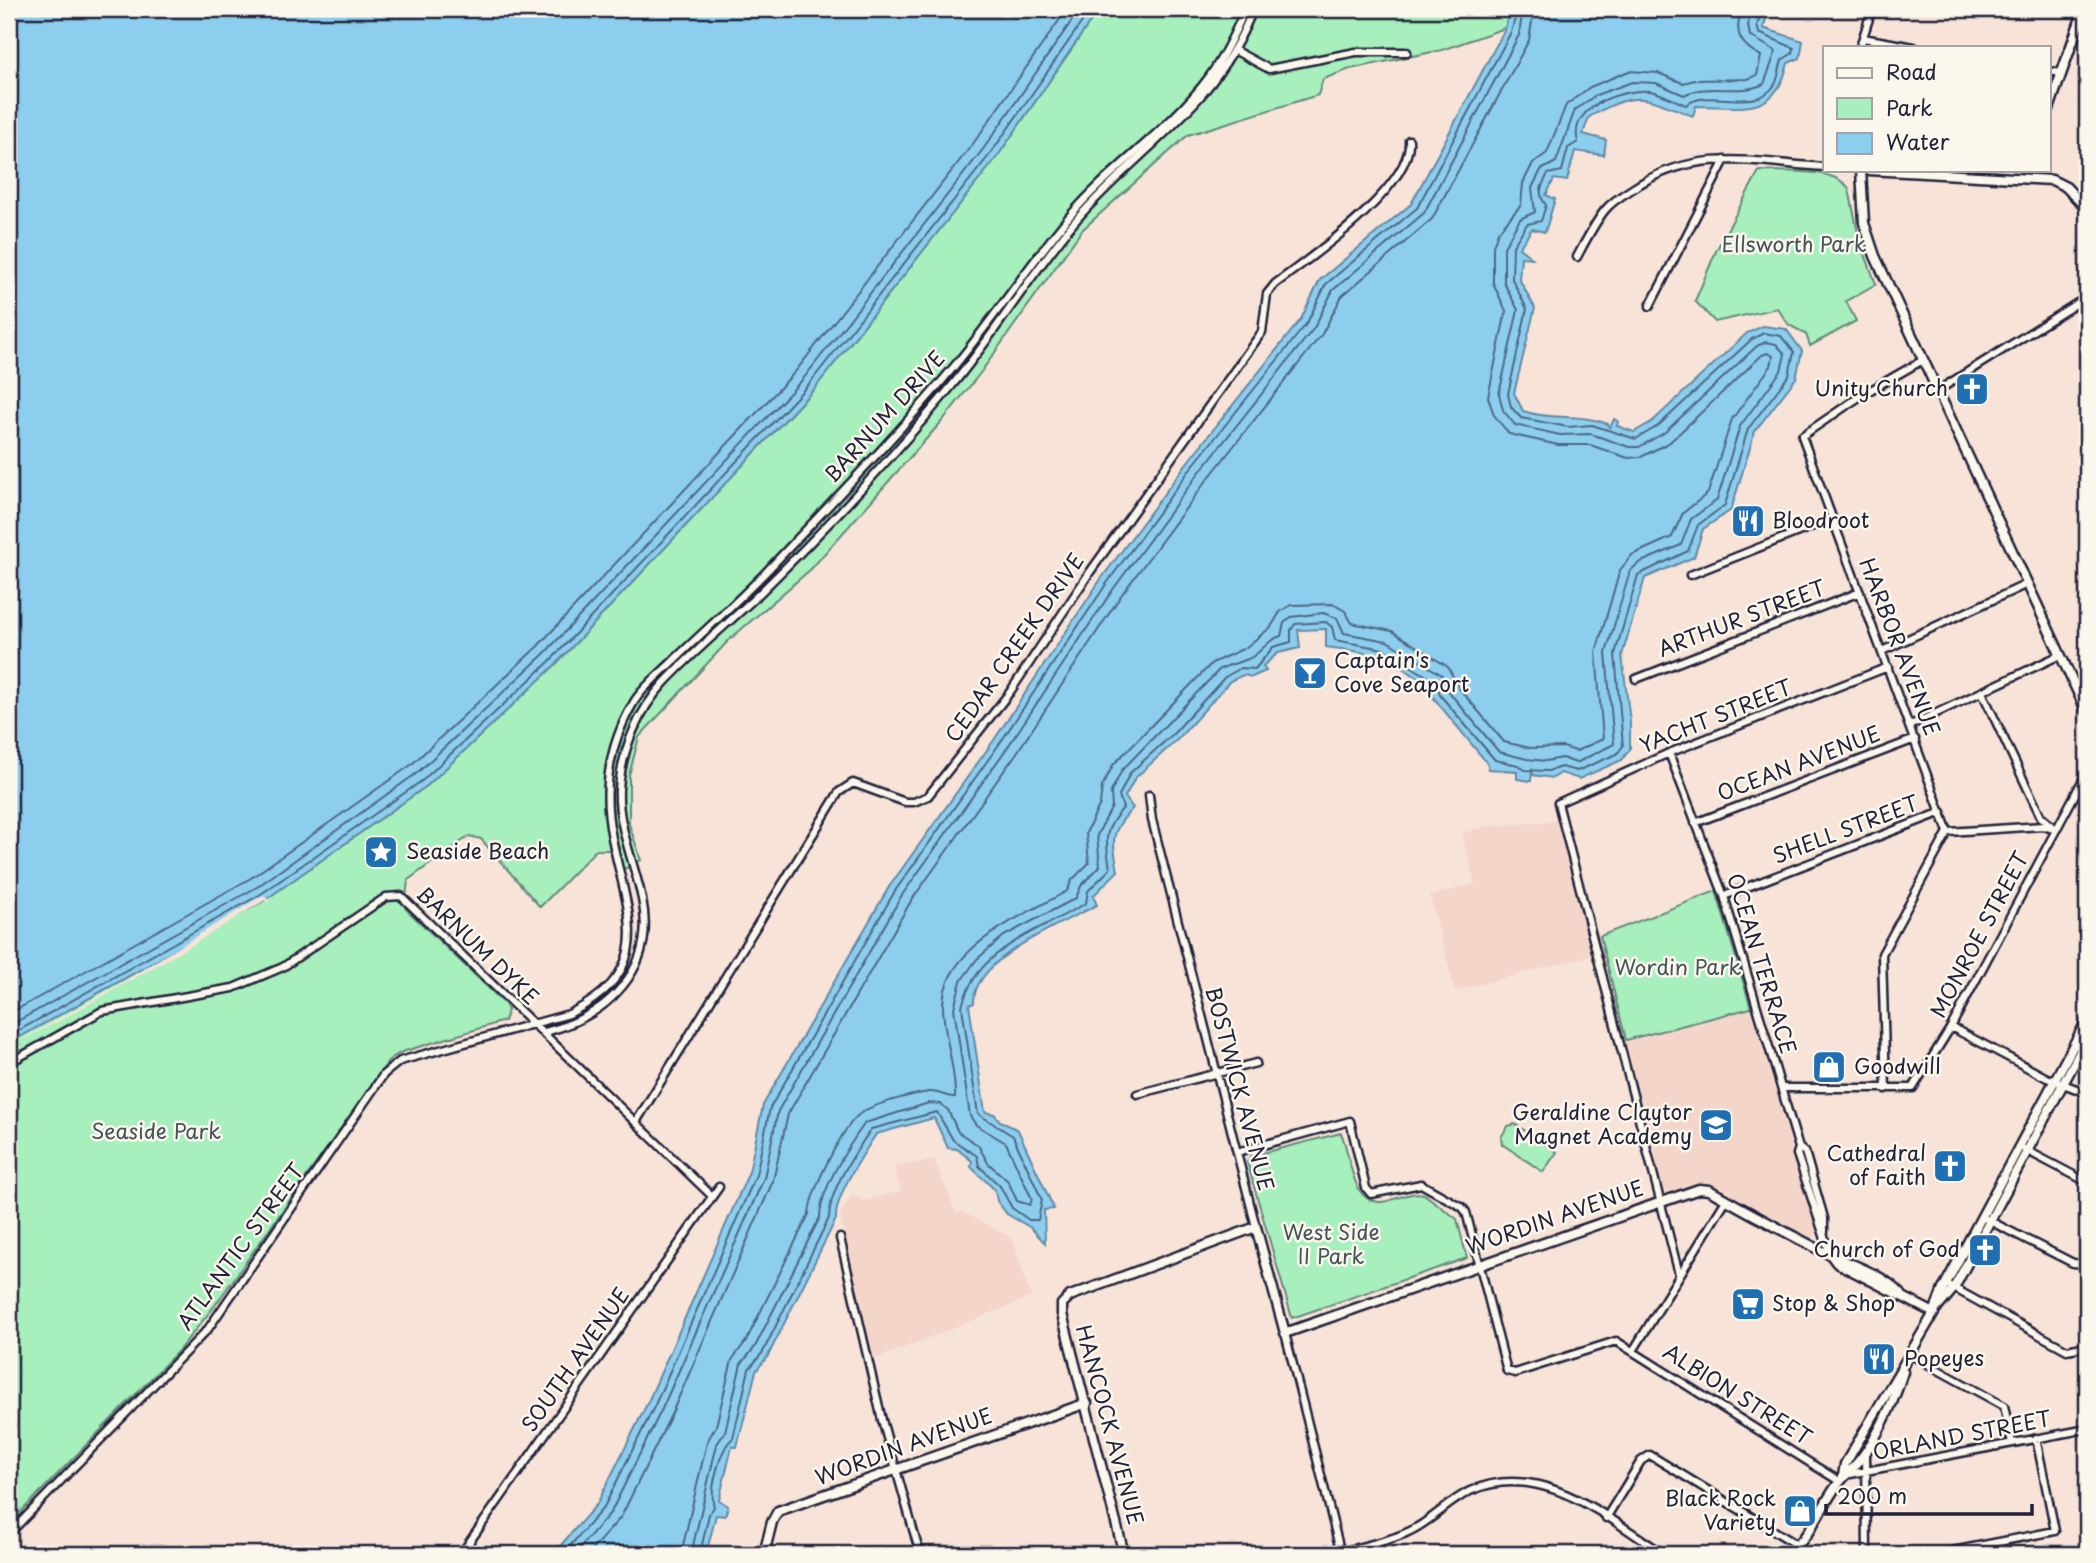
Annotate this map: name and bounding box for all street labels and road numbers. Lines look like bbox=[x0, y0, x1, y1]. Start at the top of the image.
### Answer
street label: BARNUM DRIVE bbox=[815, 342, 952, 489]
street label: CEDAR CREEK DRIVE bbox=[936, 546, 1091, 748]
street label: HARBOR AVENUE bbox=[1852, 553, 1949, 740]
street label: ARTHUR STREET bbox=[1653, 570, 1830, 664]
street label: YACHT STREET bbox=[1634, 670, 1797, 760]
street label: OCEAN AVENUE bbox=[1712, 716, 1885, 808]
street label: SHELL STREET bbox=[1768, 785, 1923, 871]
street label: MONROE STREET bbox=[1921, 845, 2036, 1023]
street label: OCEAN TERRACE bbox=[1720, 869, 1806, 1058]
street label: BARNUM DYKE bbox=[410, 878, 547, 1011]
street label: BOSTWICK AVENUE bbox=[1198, 983, 1284, 1194]
street label: ATLANTIC STREET bbox=[168, 1155, 311, 1336]
street label: WORDIN AVENUE bbox=[1461, 1171, 1648, 1262]
street label: SOUTH AVENUE bbox=[513, 1280, 636, 1438]
street label: HANCOCK AVENUE bbox=[1069, 1321, 1153, 1528]
street label: ALBION STREET bbox=[1657, 1335, 1819, 1452]
street label: WORDIN AVENUE bbox=[810, 1398, 996, 1492]
street label: ORLAND STREET bbox=[1870, 1401, 2054, 1467]

